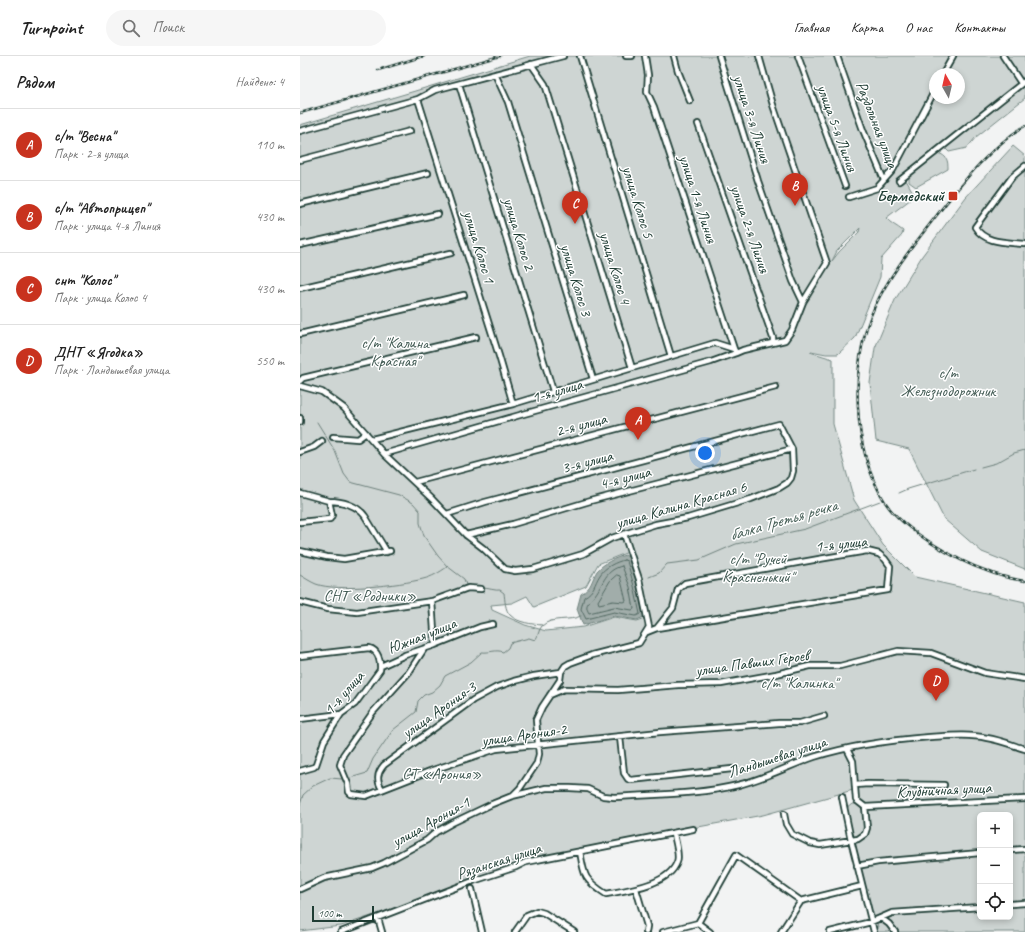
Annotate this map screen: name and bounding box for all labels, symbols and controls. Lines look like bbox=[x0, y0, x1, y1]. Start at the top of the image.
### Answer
search box bbox=[106, 10, 386, 46]
text: Turnpoint bbox=[20, 16, 82, 40]
icon: search bbox=[120, 17, 142, 39]
text: Поиск bbox=[152, 18, 184, 37]
text: Главная bbox=[794, 19, 829, 36]
text: Карта bbox=[851, 19, 883, 36]
text: О нас bbox=[905, 19, 932, 36]
text: Контакты bbox=[954, 19, 1005, 36]
north arrow bbox=[929, 68, 965, 104]
street label: улица 3-я Линия bbox=[728, 71, 776, 167]
text: Рядом bbox=[16, 72, 54, 93]
text: Найдено: 4 bbox=[236, 74, 284, 90]
street label: Раздольная улица bbox=[851, 79, 903, 172]
street label: улица 5-я Линия bbox=[812, 81, 862, 176]
text: с/т "Весна" bbox=[54, 127, 115, 146]
text: A bbox=[26, 137, 32, 153]
text: 110 m bbox=[256, 137, 284, 153]
text: Парк · 2-я улица bbox=[54, 146, 128, 162]
street label: улица 1-я Линия bbox=[674, 151, 722, 247]
street label: улица Колос 5 bbox=[617, 162, 659, 241]
pin: B bbox=[782, 173, 808, 206]
street label: улица 2-я Линия bbox=[725, 182, 775, 277]
place label: Бермедский bbox=[877, 186, 945, 206]
marker: Бермедский bbox=[947, 190, 959, 202]
pin: C bbox=[562, 191, 588, 224]
street label: улица Колос 2 bbox=[498, 194, 540, 274]
text: с/т "Автоприцеп" bbox=[54, 199, 149, 218]
street label: улица Колос 1 bbox=[458, 207, 500, 286]
text: B bbox=[26, 209, 32, 225]
text: 430 m bbox=[256, 209, 284, 225]
text: Парк · улица 4-я Линия bbox=[54, 218, 160, 234]
street label: улица Колос 4 bbox=[594, 228, 636, 308]
street label: улица Колос 3 bbox=[555, 240, 597, 320]
text: снт "Колос" bbox=[54, 271, 115, 290]
text: C bbox=[26, 281, 32, 297]
text: 430 m bbox=[256, 281, 284, 297]
text: Парк · улица Колос 4 bbox=[54, 290, 147, 306]
park label: с/т "Калина Красная" bbox=[361, 333, 430, 371]
text: ДНТ «Ягодка» bbox=[54, 343, 143, 362]
text: D bbox=[25, 353, 33, 369]
text: 550 m bbox=[256, 353, 284, 369]
text: Парк · Ландышевая улица bbox=[54, 362, 169, 378]
park label: с/т Железнодорожник bbox=[901, 363, 996, 401]
street label: 1-я улица bbox=[529, 374, 586, 408]
pin: A bbox=[625, 407, 651, 440]
street label: 2-я улица bbox=[553, 408, 610, 441]
your location bbox=[695, 443, 715, 463]
street label: 3-я улица bbox=[559, 445, 616, 478]
street label: 4-я улица bbox=[597, 461, 654, 494]
street label: улица Калина Красная 6 bbox=[612, 477, 750, 534]
water label: балка Третья речка bbox=[727, 494, 841, 545]
street label: 1-я улица bbox=[814, 531, 869, 557]
park label: с/т "Ручей Красненький" bbox=[722, 549, 797, 587]
park label: СНТ «Родники» bbox=[324, 586, 416, 606]
street label: Южная улица bbox=[385, 613, 461, 659]
street label: улица Павших Героев bbox=[693, 645, 814, 681]
street label: 1-я улица bbox=[319, 666, 369, 719]
pin: D bbox=[923, 668, 949, 701]
park label: с/т "Калинка" bbox=[761, 673, 841, 693]
street label: улица Арония-3 bbox=[397, 676, 481, 743]
street label: улица Арония-2 bbox=[479, 719, 570, 751]
street label: Ландышевая улица bbox=[725, 731, 830, 782]
park label: СТ «Арония» bbox=[402, 764, 482, 784]
street label: Клубничная улица bbox=[896, 777, 993, 802]
street label: улица Арония-1 bbox=[388, 792, 474, 852]
map controls bbox=[977, 812, 1013, 920]
button: + bbox=[977, 812, 1013, 848]
street label: Рязанская улица bbox=[454, 838, 545, 884]
button: − bbox=[977, 848, 1013, 884]
button: locate bbox=[977, 884, 1013, 920]
scale bar bbox=[312, 904, 374, 923]
text: 100 m bbox=[318, 906, 342, 920]

